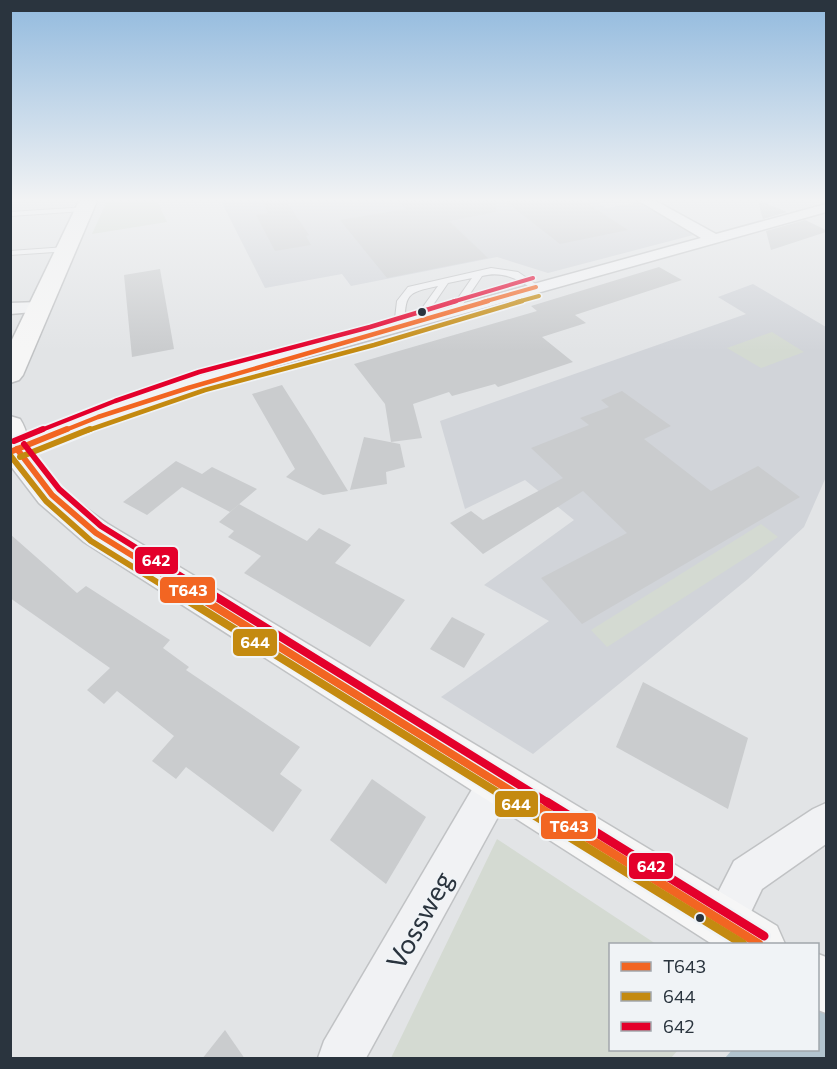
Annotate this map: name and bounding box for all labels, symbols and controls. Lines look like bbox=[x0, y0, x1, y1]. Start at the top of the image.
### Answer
unlabelled marker bbox=[416, 306, 428, 318]
line badge: 642 bbox=[134, 546, 179, 575]
text: 642 bbox=[142, 550, 170, 569]
line badge: T643 bbox=[159, 576, 216, 604]
text: T643 bbox=[169, 580, 208, 599]
line badge: 644 bbox=[232, 628, 278, 657]
text: 644 bbox=[240, 632, 270, 651]
line badge: 644 bbox=[494, 790, 539, 818]
text: 644 bbox=[501, 794, 531, 813]
line badge: T643 bbox=[540, 812, 597, 840]
text: T643 bbox=[550, 816, 589, 835]
line badge: 642 bbox=[628, 852, 674, 880]
text: 642 bbox=[637, 856, 665, 875]
street label: Vossweg bbox=[379, 865, 459, 975]
unlabelled marker bbox=[694, 912, 706, 924]
legend bbox=[609, 943, 819, 1051]
text: T643 bbox=[663, 955, 706, 977]
text: 644 bbox=[663, 985, 696, 1007]
text: 642 bbox=[663, 1015, 694, 1037]

